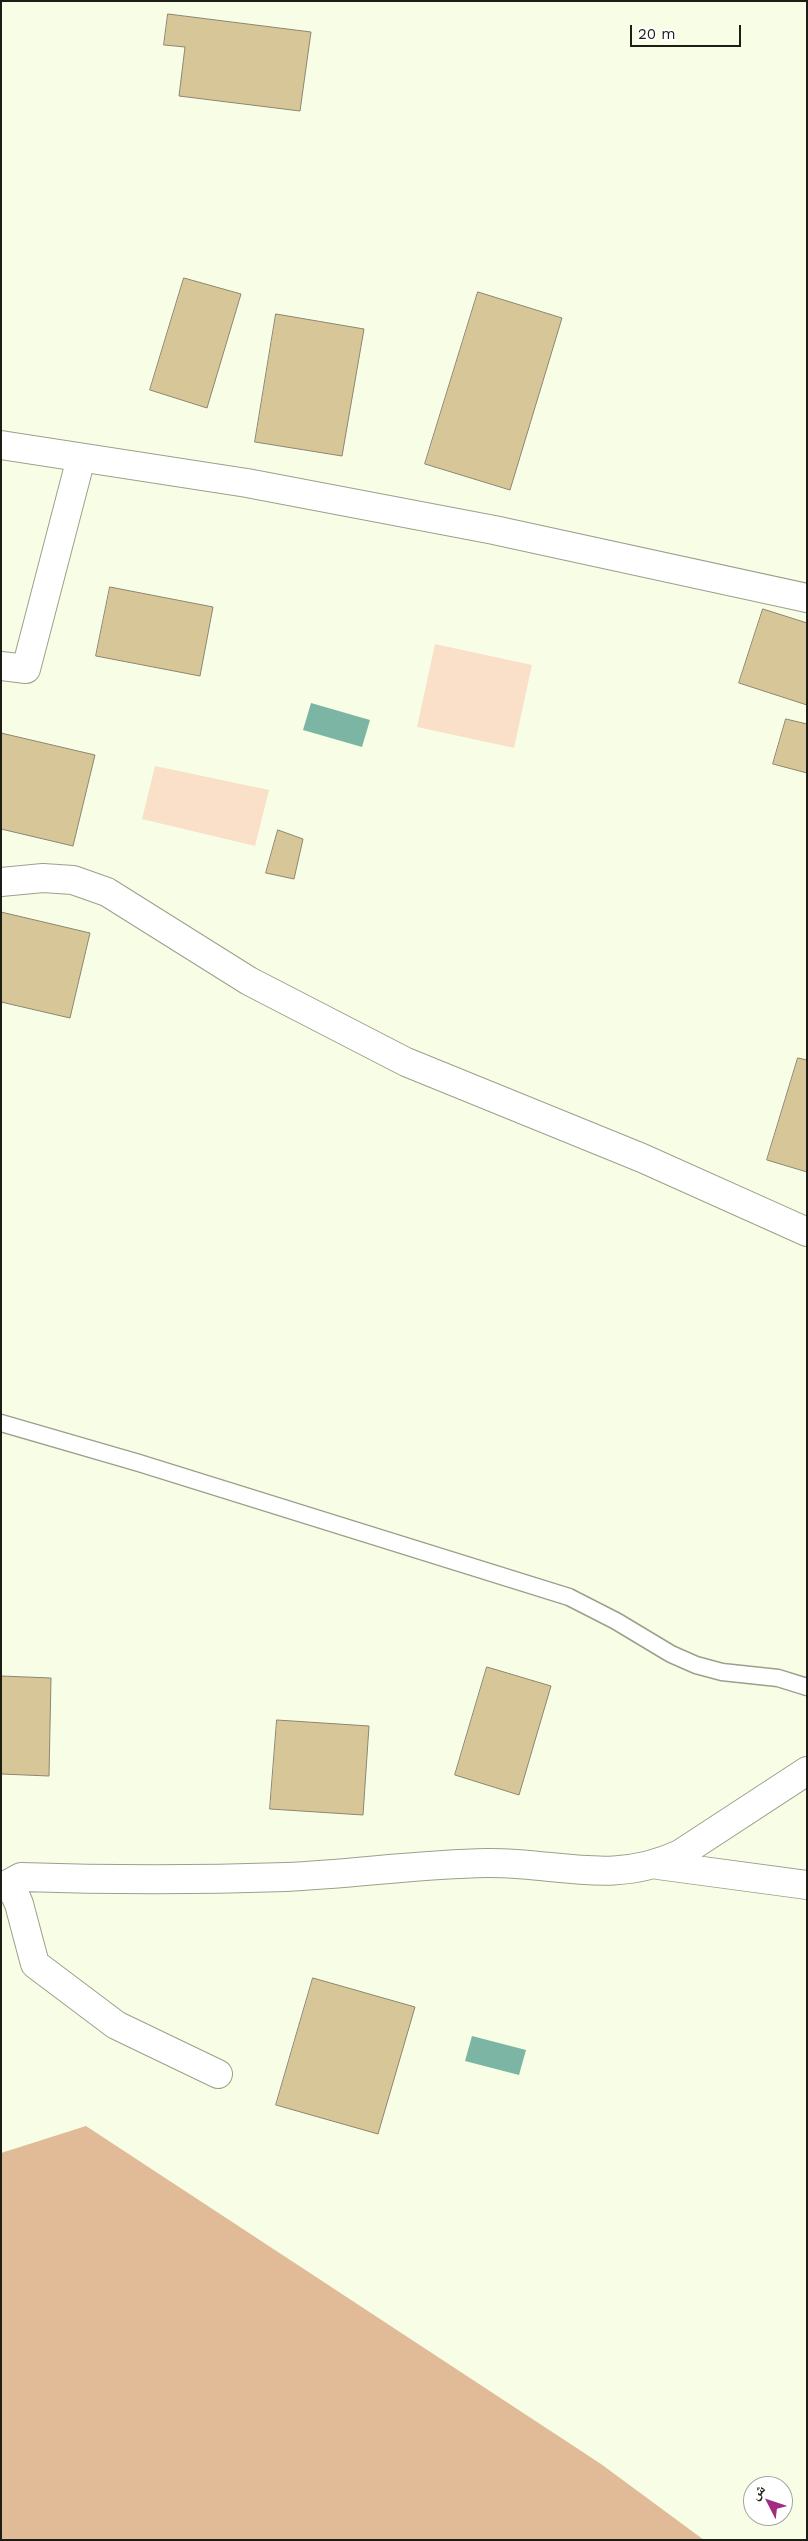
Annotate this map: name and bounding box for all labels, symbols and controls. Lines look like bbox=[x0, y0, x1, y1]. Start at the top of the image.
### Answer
scale bar bbox=[633, 15, 744, 47]
text: 20 m bbox=[638, 25, 676, 43]
north arrow bbox=[743, 2476, 793, 2526]
text: ش bbox=[747, 2481, 768, 2503]

